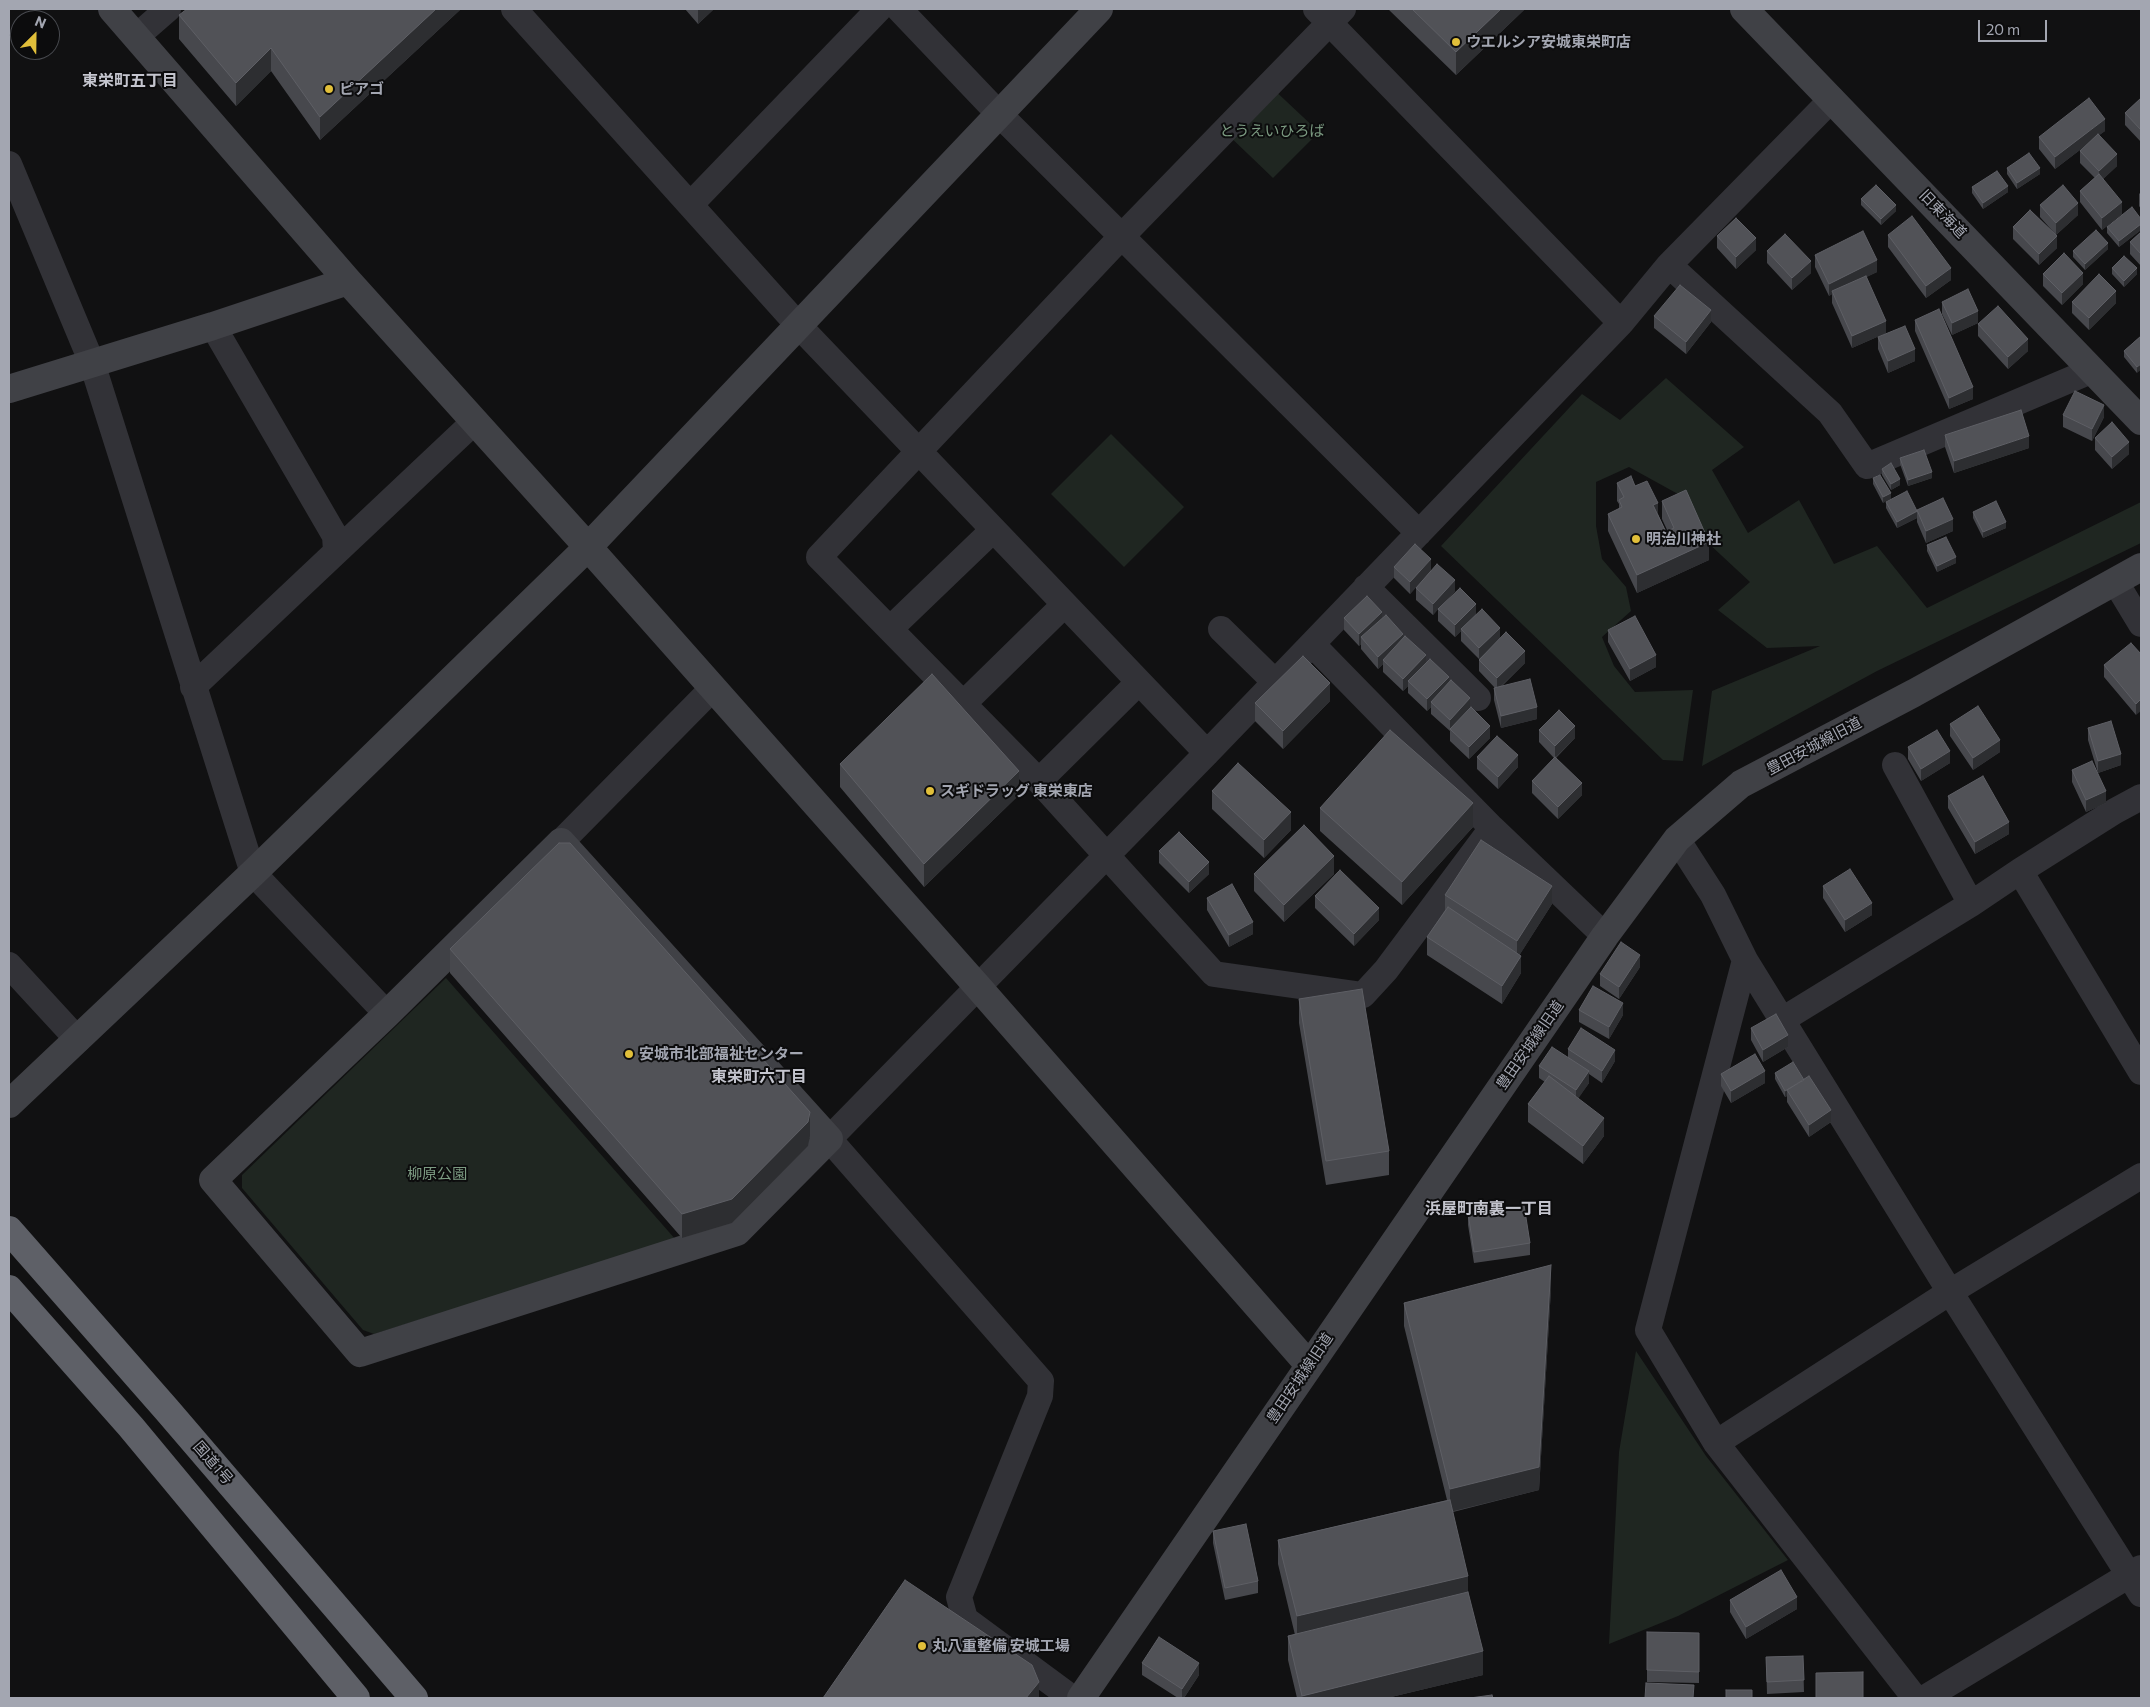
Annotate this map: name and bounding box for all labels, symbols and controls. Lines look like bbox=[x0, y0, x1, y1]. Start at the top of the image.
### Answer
north arrow bbox=[10, 10, 60, 60]
scale bar bbox=[1980, 10, 2049, 42]
text: N bbox=[33, 12, 49, 32]
text: 20 m bbox=[1986, 20, 2020, 38]
place label: ウエルシア安城東栄町店 bbox=[1466, 33, 1631, 51]
marker: ウエルシア安城東栄町店 bbox=[1450, 36, 1462, 48]
district label: 東栄町五丁目 bbox=[82, 71, 178, 91]
place label: ピアゴ bbox=[339, 80, 384, 98]
marker: ピアゴ bbox=[323, 83, 335, 95]
park label: とうえいひろば bbox=[1220, 122, 1324, 140]
street label: 旧東海道 bbox=[1916, 186, 1970, 242]
place label: 明治川神社 bbox=[1646, 530, 1721, 548]
marker: 明治川神社 bbox=[1630, 533, 1642, 545]
street label: 豊田安城線旧道 bbox=[1763, 713, 1865, 779]
place label: スギドラッグ 東栄東店 bbox=[940, 782, 1093, 800]
marker: スギドラッグ 東栄東店 bbox=[924, 785, 936, 797]
street label: 豊田安城線旧道 bbox=[1493, 997, 1567, 1093]
place label: 安城市北部福祉センター bbox=[639, 1045, 804, 1063]
marker: 安城市北部福祉センター bbox=[623, 1048, 635, 1060]
district label: 東栄町六丁目 bbox=[711, 1067, 807, 1087]
park label: 柳原公園 bbox=[407, 1165, 467, 1183]
district label: 浜屋町南裏一丁目 bbox=[1425, 1199, 1553, 1219]
street label: 豊田安城線旧道 bbox=[1263, 1329, 1337, 1427]
street label: 国道1号 bbox=[189, 1438, 237, 1488]
place label: 丸八重整備 安城工場 bbox=[932, 1637, 1070, 1655]
marker: 丸八重整備 安城工場 bbox=[916, 1640, 928, 1652]

